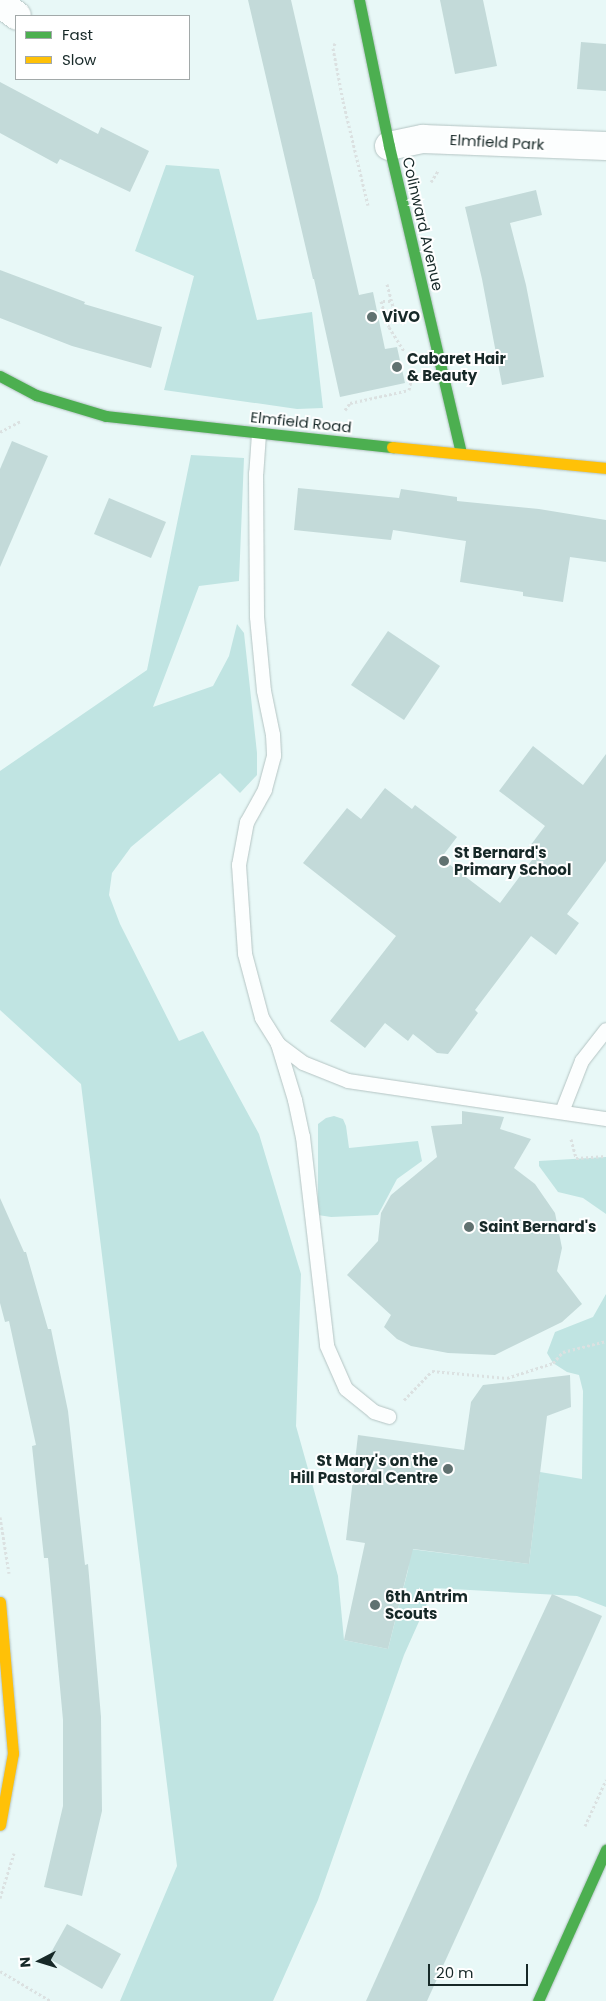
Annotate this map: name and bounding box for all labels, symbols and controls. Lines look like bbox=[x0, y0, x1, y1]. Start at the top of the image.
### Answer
legend bbox=[15, 15, 190, 80]
text: Fast bbox=[62, 24, 93, 45]
text: Slow bbox=[62, 49, 96, 70]
street label: Elmfield Park bbox=[449, 131, 545, 153]
street label: Colinward Avenue bbox=[399, 155, 447, 293]
place label: ViVO bbox=[382, 308, 420, 326]
marker: ViVO bbox=[366, 311, 378, 323]
place label: Cabaret Hair & Beauty bbox=[407, 349, 506, 384]
marker: Cabaret Hair & Beauty bbox=[391, 361, 403, 373]
street label: Elmfield Road bbox=[250, 408, 352, 436]
place label: St Bernard's Primary School bbox=[454, 843, 571, 878]
marker: St Bernard's Primary School bbox=[438, 855, 450, 867]
place label: Saint Bernard's bbox=[479, 1218, 596, 1236]
marker: Saint Bernard's bbox=[463, 1221, 475, 1233]
place label: St Mary's on the Hill Pastoral Centre bbox=[290, 1451, 438, 1486]
marker: St Mary's on the Hill Pastoral Centre bbox=[442, 1463, 454, 1475]
place label: 6th Antrim Scouts bbox=[385, 1587, 468, 1622]
marker: 6th Antrim Scouts bbox=[369, 1599, 381, 1611]
north arrow bbox=[15, 1936, 65, 1986]
scale bar bbox=[431, 1954, 531, 1986]
text: N bbox=[15, 1956, 35, 1968]
text: 20 m bbox=[436, 1962, 474, 1983]

